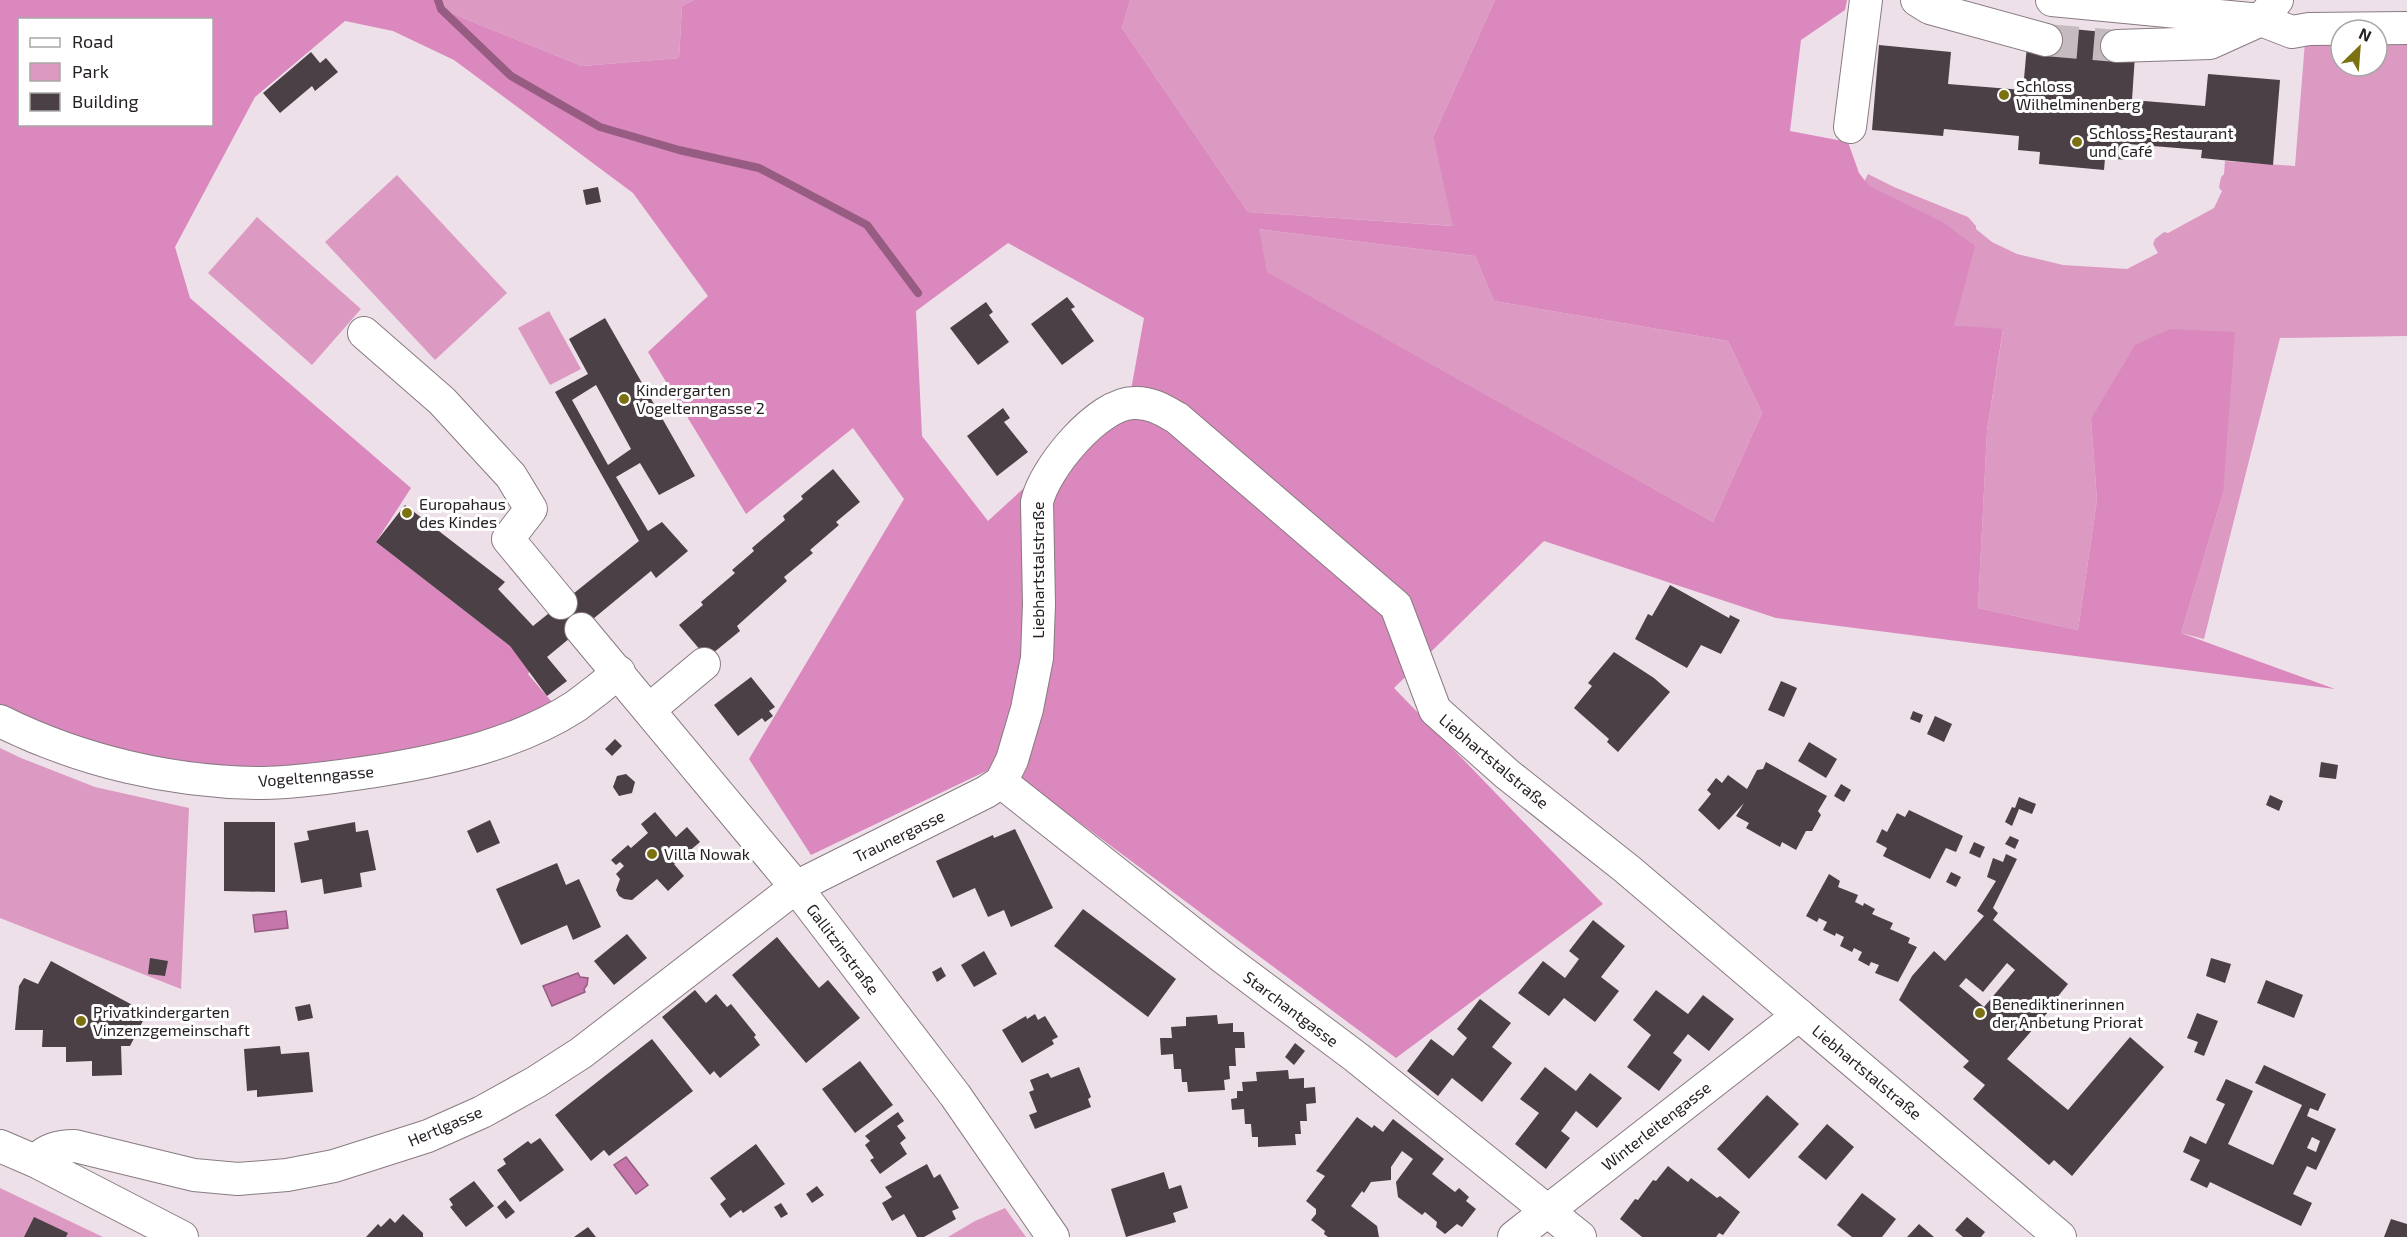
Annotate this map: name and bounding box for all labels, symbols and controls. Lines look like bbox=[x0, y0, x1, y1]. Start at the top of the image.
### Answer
legend bbox=[18, 18, 213, 126]
north arrow bbox=[2329, 18, 2389, 78]
text: N bbox=[2356, 23, 2375, 45]
text: Road bbox=[72, 30, 113, 52]
text: Park bbox=[72, 60, 109, 82]
place label: Schloss Wilhelminenberg bbox=[2016, 76, 2141, 113]
marker: Schloss Wilhelminenberg bbox=[1997, 88, 2011, 102]
text: Building bbox=[72, 90, 139, 112]
place label: Schloss-Restaurant und Café bbox=[2089, 123, 2234, 160]
marker: Schloss-Restaurant und Café bbox=[2070, 135, 2084, 149]
place label: Kindergarten Vogeltenngasse 2 bbox=[636, 380, 765, 417]
marker: Kindergarten Vogeltenngasse 2 bbox=[617, 392, 631, 406]
place label: Europahaus des Kindes bbox=[419, 494, 506, 531]
street label: Liebhartstalstraße bbox=[1028, 501, 1047, 639]
marker: Europahaus des Kindes bbox=[400, 506, 414, 520]
street label: Liebhartstalstraße bbox=[1436, 709, 1553, 812]
street label: Vogeltenngasse bbox=[257, 761, 375, 790]
street label: Traunergasse bbox=[850, 805, 947, 866]
place label: Villa Nowak bbox=[664, 844, 750, 863]
marker: Villa Nowak bbox=[645, 847, 659, 861]
street label: Gallitzinstraße bbox=[803, 900, 884, 998]
street label: Starchantgasse bbox=[1240, 967, 1342, 1050]
place label: Benediktinerinnen der Anbetung Priorat bbox=[1992, 994, 2143, 1031]
place label: Privatkindergarten Vinzenzgemeinschaft bbox=[93, 1002, 250, 1039]
marker: Benediktinerinnen der Anbetung Priorat bbox=[1973, 1006, 1987, 1020]
marker: Privatkindergarten Vinzenzgemeinschaft bbox=[74, 1014, 88, 1028]
street label: Liebhartstalstraße bbox=[1809, 1020, 1926, 1123]
street label: Winterleitengasse bbox=[1597, 1077, 1714, 1174]
street label: Hertlgasse bbox=[405, 1101, 485, 1150]

